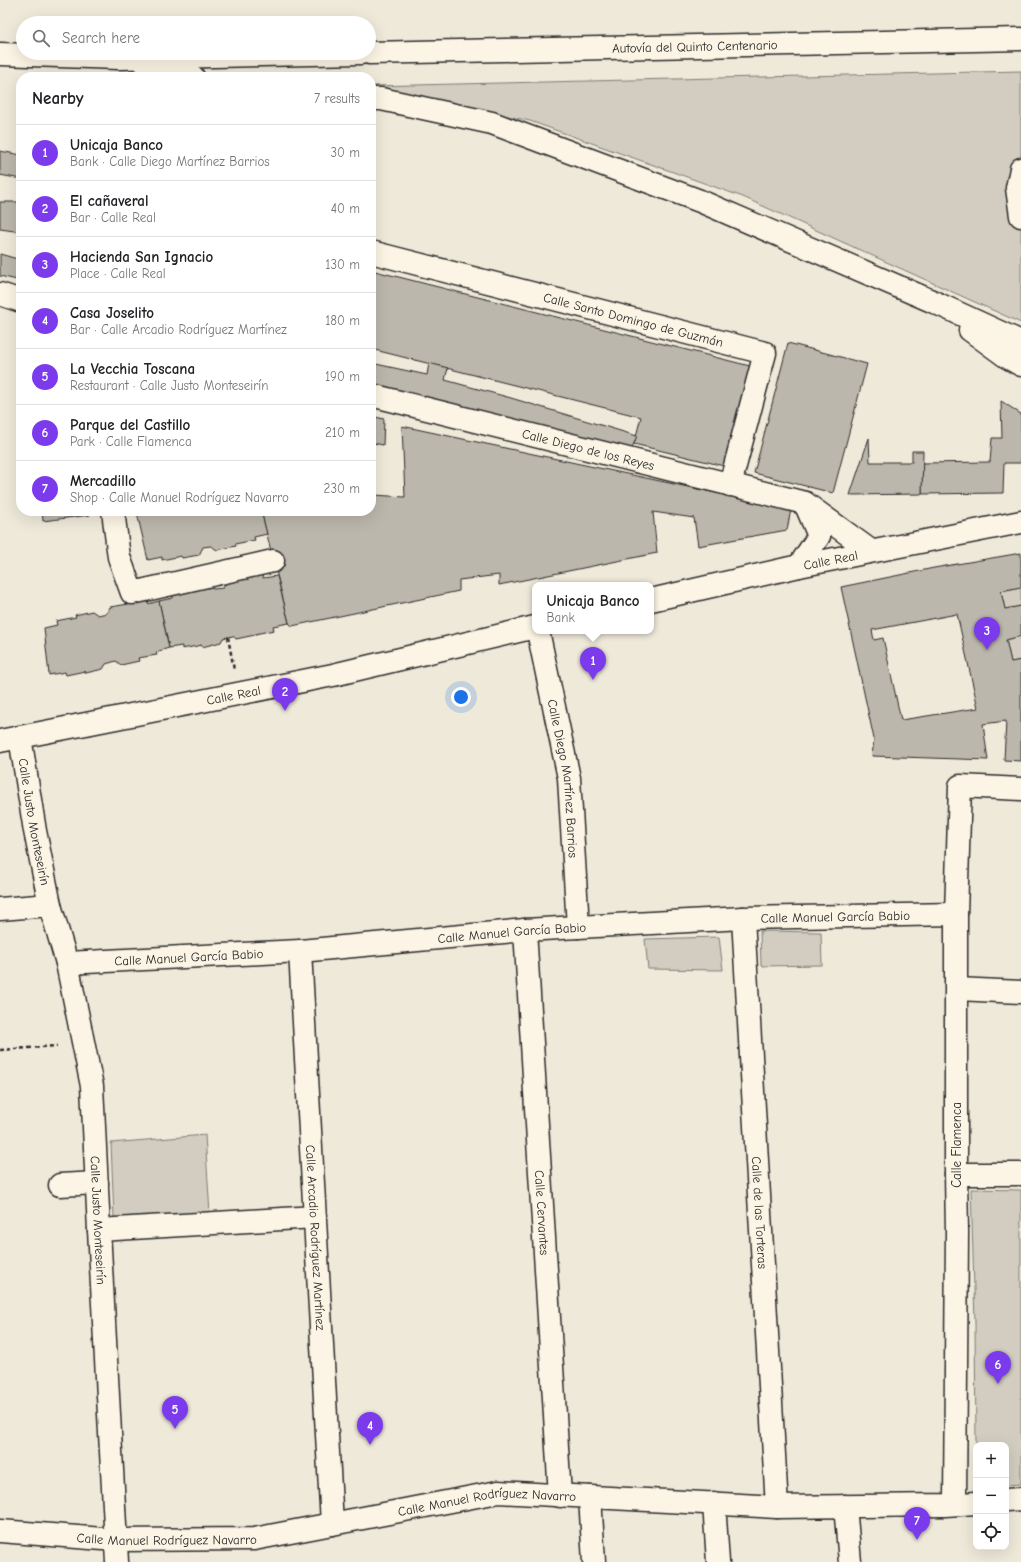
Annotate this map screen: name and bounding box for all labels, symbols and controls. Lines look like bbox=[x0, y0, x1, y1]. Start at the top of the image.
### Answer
search box bbox=[16, 16, 376, 60]
icon: search bbox=[30, 27, 52, 49]
text: Search here bbox=[62, 29, 140, 47]
street label: Autovía del Quinto Centenario bbox=[612, 37, 778, 55]
text: Nearby bbox=[32, 89, 83, 108]
text: 7 results bbox=[314, 91, 360, 106]
text: Unicaja Banco bbox=[70, 136, 163, 154]
text: 1 bbox=[42, 145, 48, 160]
text: 30 m bbox=[330, 145, 360, 160]
text: Bank · Calle Diego Martínez Barrios bbox=[70, 154, 270, 169]
text: El cañaveral bbox=[70, 192, 148, 210]
text: 2 bbox=[42, 201, 48, 216]
text: 40 m bbox=[331, 201, 360, 216]
text: Bar · Calle Real bbox=[70, 210, 156, 225]
text: Hacienda San Ignacio bbox=[70, 248, 213, 266]
text: 3 bbox=[42, 257, 48, 272]
text: 130 m bbox=[325, 257, 360, 272]
text: Place · Calle Real bbox=[70, 266, 166, 281]
street label: Calle Santo Domingo de Guzmán bbox=[542, 289, 725, 350]
text: Casa Joselito bbox=[70, 304, 154, 322]
text: 4 bbox=[42, 313, 48, 328]
text: 180 m bbox=[325, 313, 360, 328]
text: Bar · Calle Arcadio Rodríguez Martínez bbox=[70, 322, 287, 337]
text: La Vecchia Toscana bbox=[70, 360, 195, 378]
text: 5 bbox=[42, 369, 48, 384]
text: 190 m bbox=[325, 369, 360, 384]
text: Restaurant · Calle Justo Monteseirín bbox=[70, 378, 268, 393]
text: Parque del Castillo bbox=[70, 416, 190, 434]
text: 6 bbox=[42, 425, 48, 440]
text: 210 m bbox=[325, 425, 360, 440]
street label: Calle Diego de los Reyes bbox=[521, 425, 656, 473]
text: Park · Calle Flamenca bbox=[70, 434, 192, 449]
text: Mercadillo bbox=[70, 472, 136, 490]
text: 7 bbox=[42, 481, 48, 496]
text: 230 m bbox=[324, 481, 360, 496]
text: Shop · Calle Manuel Rodríguez Navarro bbox=[70, 490, 289, 505]
street label: Calle Real bbox=[802, 547, 859, 572]
popup bbox=[532, 582, 654, 634]
text: Unicaja Banco bbox=[546, 592, 640, 610]
text: Bank bbox=[546, 610, 575, 625]
pin: 3 bbox=[974, 617, 1000, 650]
pin: 1 bbox=[580, 647, 606, 680]
pin: 2 bbox=[272, 678, 298, 711]
street label: Calle Real bbox=[205, 682, 262, 707]
your location bbox=[451, 687, 471, 707]
street label: Calle Diego Martínez Barrios bbox=[545, 698, 581, 858]
street label: Calle Justo Monteseirín bbox=[16, 757, 53, 887]
street label: Calle Manuel García Babio bbox=[761, 907, 910, 925]
street label: Calle Manuel García Babio bbox=[437, 919, 587, 946]
street label: Calle Manuel García Babio bbox=[114, 945, 264, 968]
street label: Calle Flamenca bbox=[949, 1102, 964, 1188]
street label: Calle Arcadio Rodríguez Martínez bbox=[303, 1144, 329, 1331]
street label: Calle Justo Monteseirín bbox=[88, 1155, 109, 1285]
street label: Calle de las Torteras bbox=[749, 1156, 771, 1269]
street label: Calle Cervantes bbox=[532, 1169, 553, 1256]
pin: 6 bbox=[985, 1351, 1011, 1384]
pin: 5 bbox=[162, 1396, 188, 1429]
pin: 4 bbox=[357, 1412, 383, 1445]
map controls bbox=[973, 1442, 1009, 1550]
button: + bbox=[973, 1442, 1009, 1478]
button: − bbox=[973, 1478, 1009, 1514]
street label: Calle Manuel Rodríguez Navarro bbox=[396, 1484, 577, 1519]
pin: 7 bbox=[904, 1507, 930, 1540]
button: locate bbox=[973, 1514, 1009, 1550]
street label: Calle Manuel Rodríguez Navarro bbox=[76, 1529, 257, 1548]

